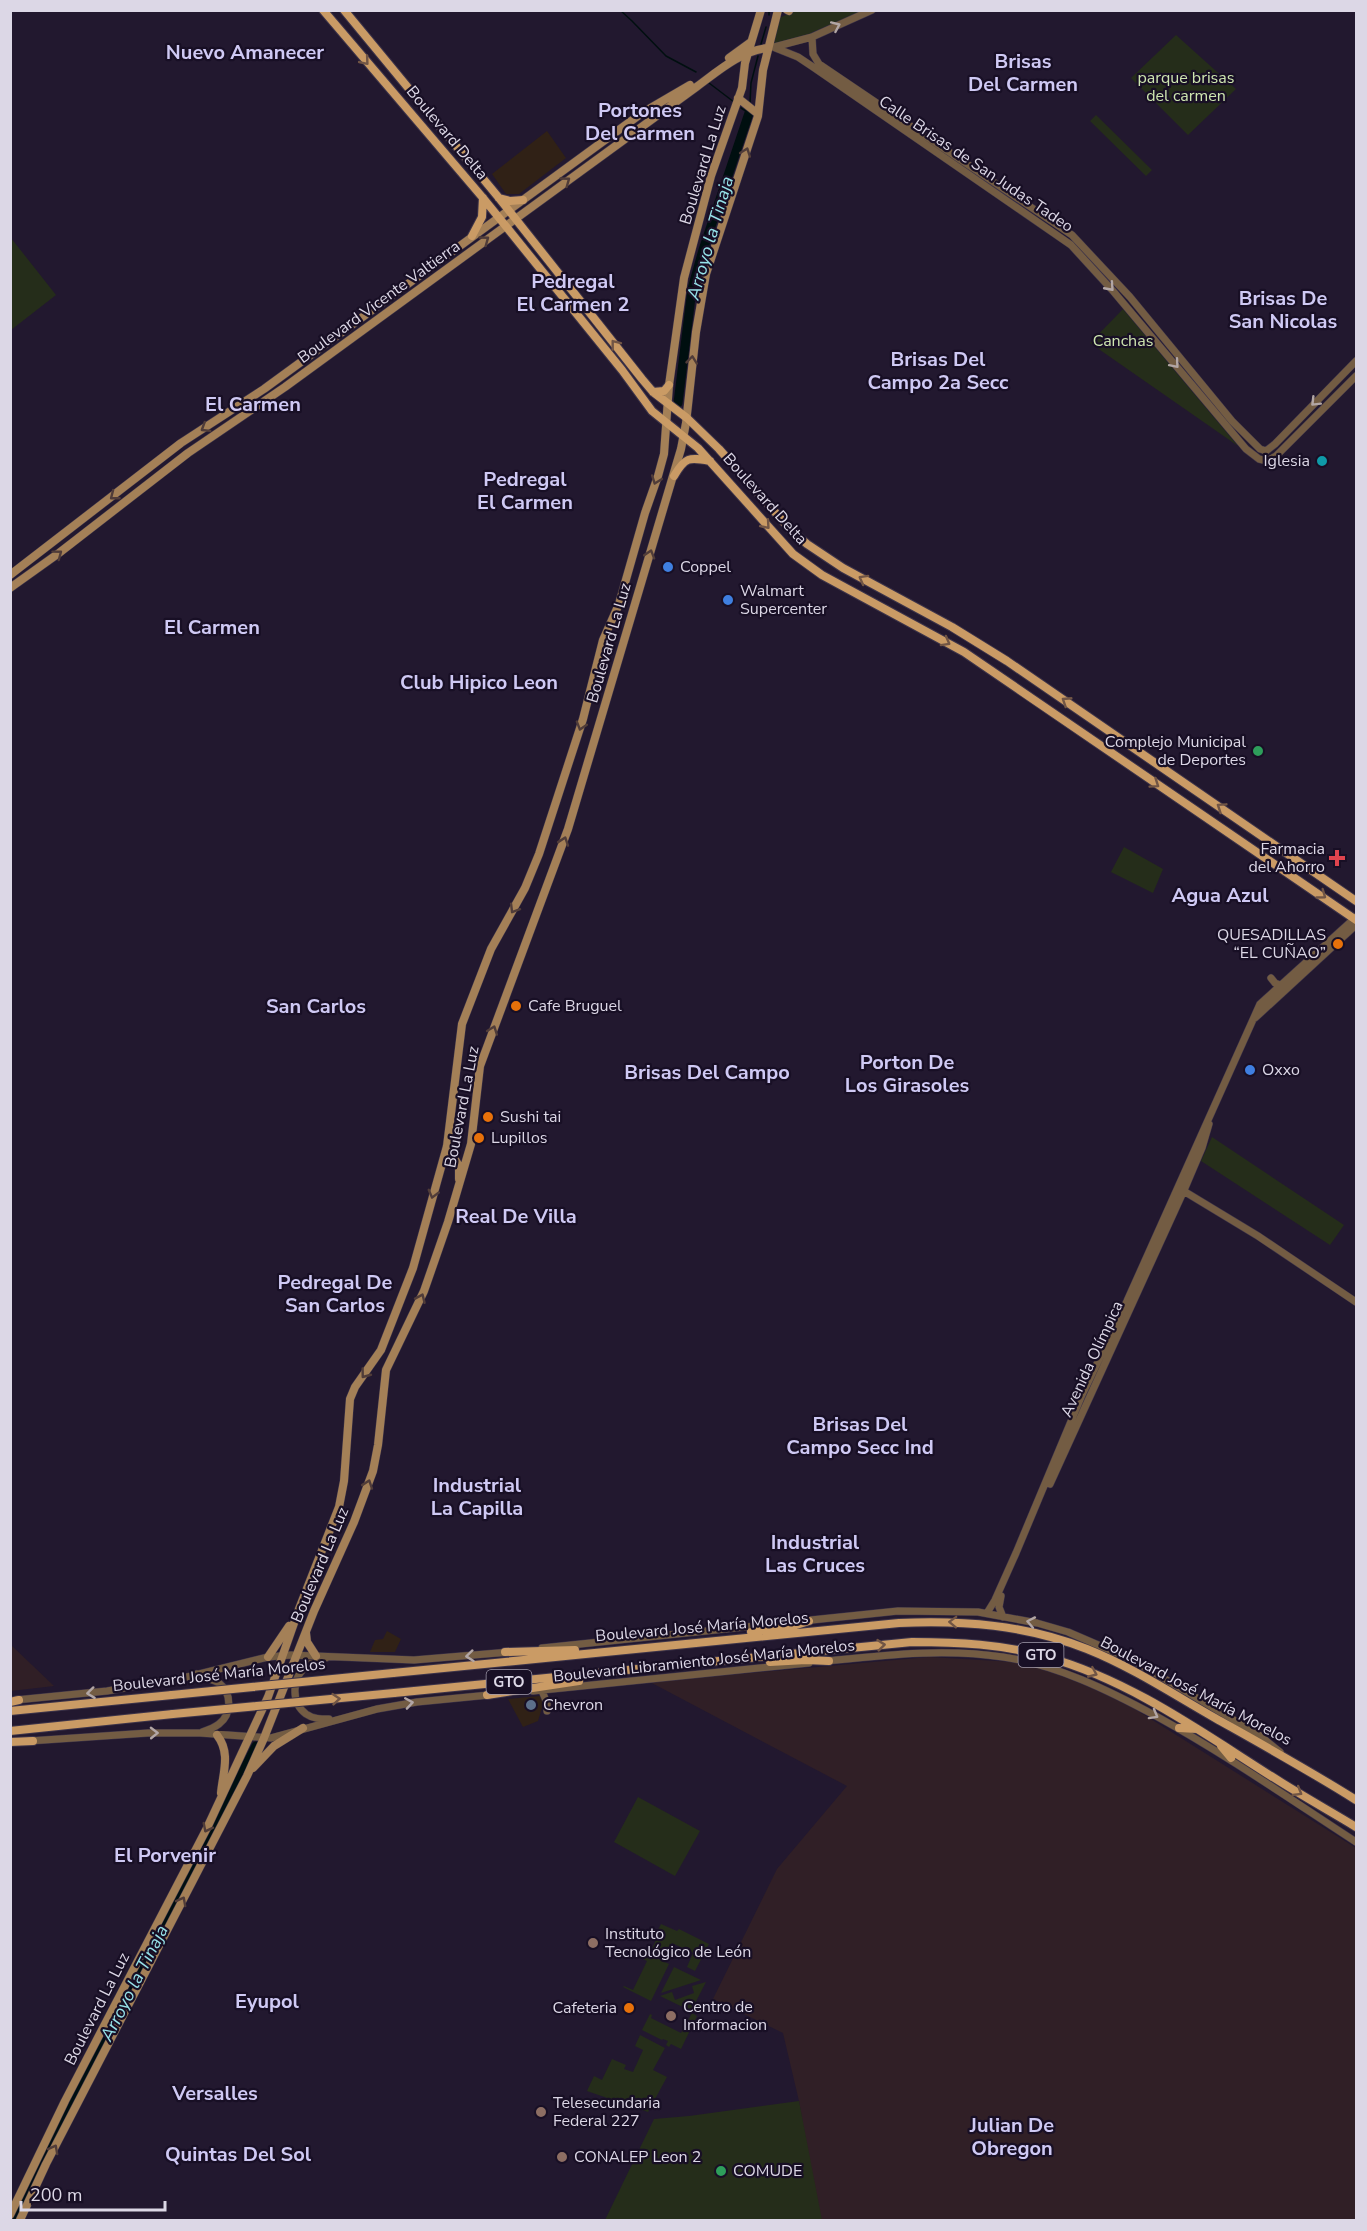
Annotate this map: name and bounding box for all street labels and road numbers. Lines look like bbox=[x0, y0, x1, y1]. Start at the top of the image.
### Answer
street label: Boulevard Delta bbox=[401, 81, 493, 185]
street label: Calle Brisas de San Judas Tadeo bbox=[874, 91, 1078, 238]
street label: Boulevard La Luz bbox=[674, 103, 732, 227]
street label: Boulevard Vicente Valtierra bbox=[293, 236, 465, 368]
street label: Boulevard Delta bbox=[718, 448, 812, 550]
street label: Boulevard La Luz bbox=[581, 581, 637, 705]
street label: Boulevard La Luz bbox=[439, 1044, 485, 1170]
street label: Avenida Olímpica bbox=[1055, 1297, 1129, 1421]
street label: Boulevard La Luz bbox=[286, 1504, 354, 1626]
street label: Boulevard José María Morelos bbox=[594, 1607, 810, 1647]
street label: Boulevard José María Morelos bbox=[1096, 1631, 1296, 1751]
street label: Boulevard Libramiento José María Morelos bbox=[552, 1634, 856, 1688]
road number: GTO bbox=[1018, 1643, 1064, 1667]
street label: Boulevard José María Morelos bbox=[111, 1653, 327, 1697]
road number: GTO bbox=[486, 1670, 532, 1694]
street label: Boulevard La Luz bbox=[59, 1949, 135, 2069]

